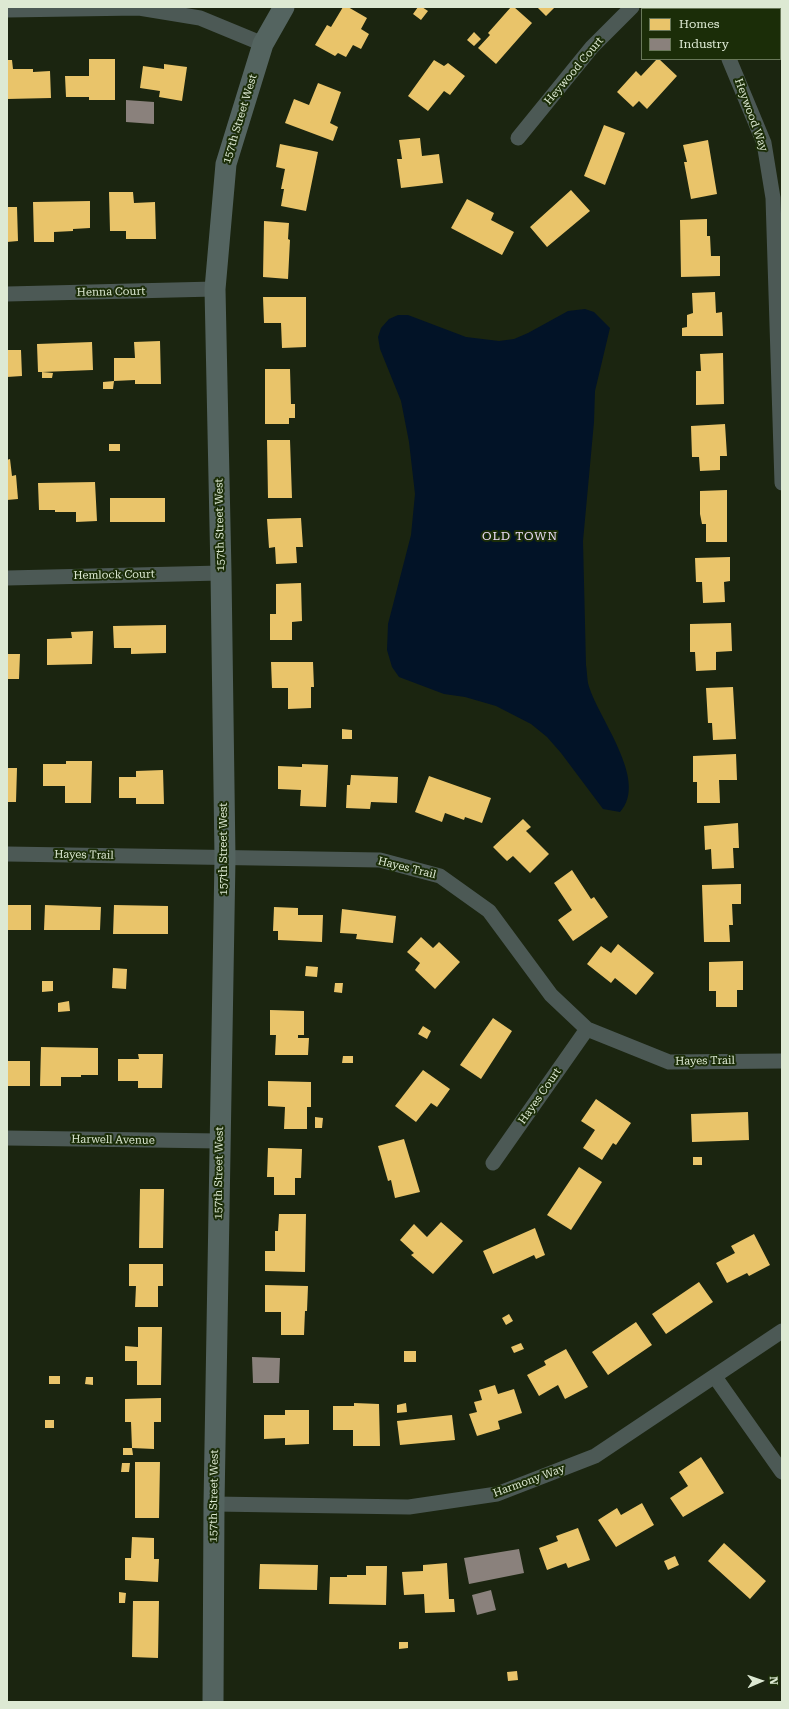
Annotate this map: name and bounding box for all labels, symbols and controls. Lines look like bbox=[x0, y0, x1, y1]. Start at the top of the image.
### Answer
legend bbox=[641, 8, 781, 60]
text: Homes bbox=[679, 17, 719, 31]
street label: Heywood Court bbox=[542, 34, 606, 108]
text: Industry bbox=[679, 37, 729, 51]
street label: 157th Street West bbox=[220, 73, 260, 165]
street label: Heywood Way bbox=[732, 77, 770, 153]
street label: Henna Court bbox=[77, 285, 145, 299]
street label: 157th Street West bbox=[213, 478, 227, 572]
district label: OLD TOWN bbox=[482, 529, 558, 543]
street label: Hemlock Court bbox=[73, 568, 155, 582]
street label: 157th Street West bbox=[217, 803, 231, 895]
street label: Hayes Trail bbox=[54, 848, 114, 862]
street label: Hayes Trail bbox=[376, 854, 438, 882]
street label: Hayes Trail bbox=[675, 1054, 735, 1068]
street label: Hayes Court bbox=[516, 1065, 564, 1127]
street label: 157th Street West bbox=[212, 1126, 226, 1220]
street label: Harwell Avenue bbox=[71, 1133, 155, 1147]
street label: 157th Street West bbox=[207, 1449, 221, 1543]
street label: Harmony Way bbox=[491, 1462, 567, 1500]
north arrow bbox=[741, 1661, 781, 1701]
text: N bbox=[767, 1676, 780, 1685]

